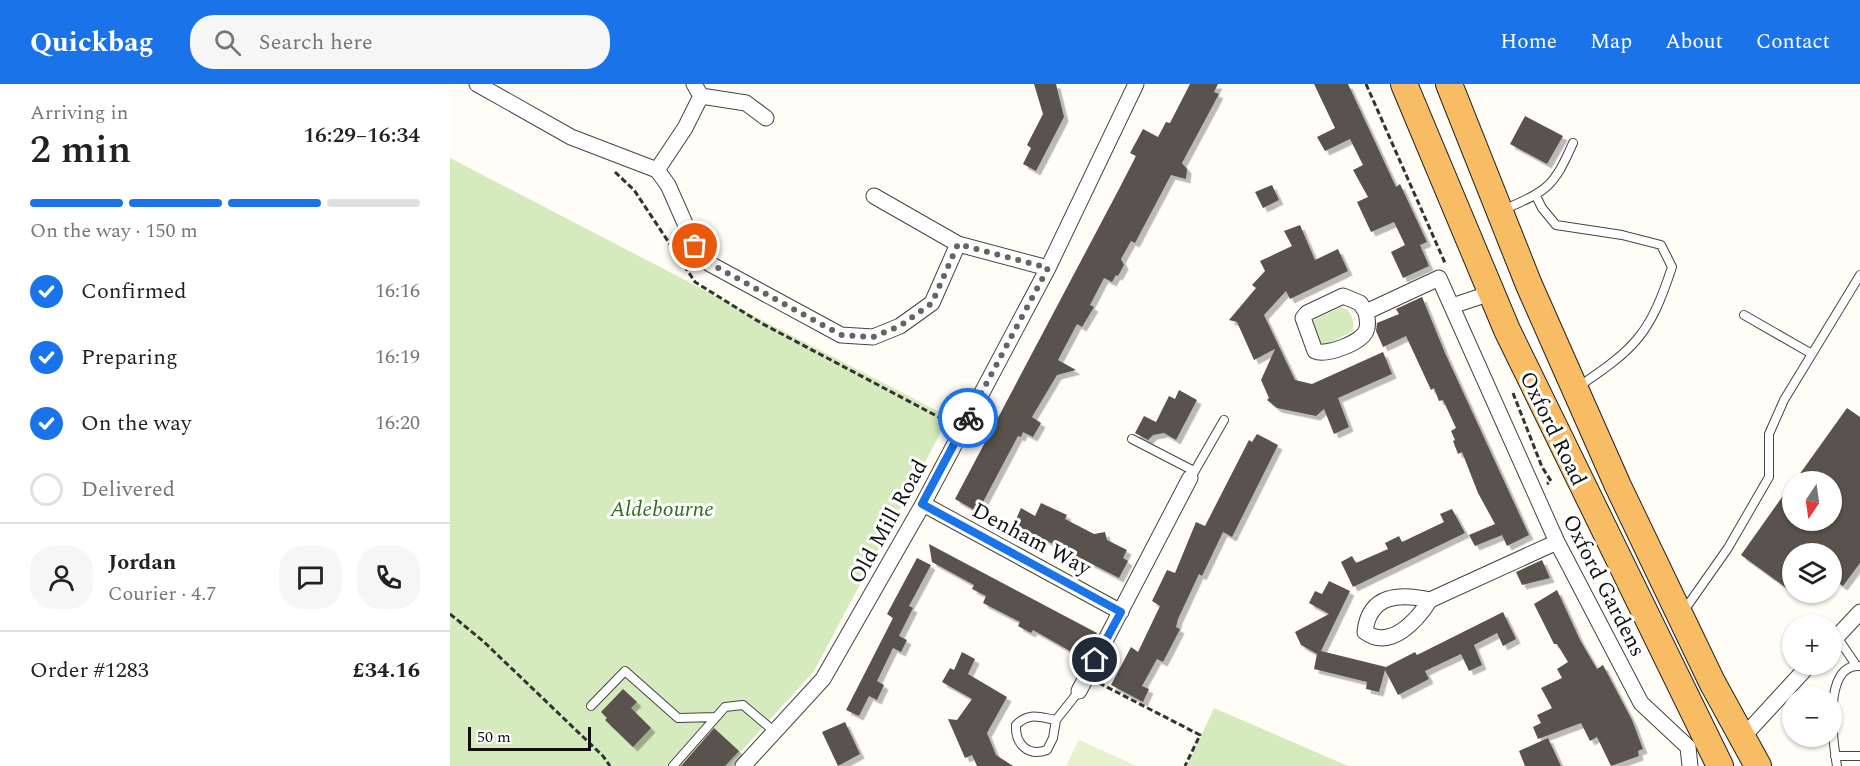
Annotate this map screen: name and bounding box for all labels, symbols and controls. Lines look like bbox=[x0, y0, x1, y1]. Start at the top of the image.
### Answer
search box bbox=[190, 15, 610, 69]
text: Quickbag bbox=[30, 21, 154, 64]
icon: search bbox=[211, 26, 244, 59]
text: Search here bbox=[259, 26, 373, 59]
text: Home bbox=[1500, 26, 1557, 58]
text: Map bbox=[1590, 26, 1632, 58]
text: About bbox=[1665, 26, 1723, 58]
text: Contact bbox=[1756, 26, 1830, 58]
text: Arriving in bbox=[30, 98, 128, 128]
text: 16:29–16:34 bbox=[303, 119, 420, 152]
text: 2 min bbox=[30, 121, 131, 180]
text: On the way · 150 m bbox=[30, 216, 198, 246]
pin bbox=[669, 220, 720, 271]
icon: bag bbox=[678, 229, 711, 262]
icon: check bbox=[30, 275, 63, 308]
text: Confirmed bbox=[81, 275, 187, 308]
text: 16:16 bbox=[375, 276, 420, 306]
icon: check bbox=[30, 341, 63, 374]
text: Preparing bbox=[81, 341, 178, 374]
text: 16:19 bbox=[375, 342, 420, 372]
street label: Oxford Road bbox=[1511, 366, 1595, 492]
courier bbox=[938, 388, 998, 448]
icon: bike bbox=[952, 402, 985, 435]
icon: check bbox=[30, 407, 63, 440]
text: On the way bbox=[81, 407, 192, 440]
text: 16:20 bbox=[375, 408, 420, 438]
street label: Old Mill Road bbox=[840, 453, 936, 590]
north arrow bbox=[1782, 471, 1842, 531]
map controls bbox=[1782, 471, 1842, 747]
text: Delivered bbox=[81, 473, 175, 506]
park label: Aldebourne bbox=[609, 493, 714, 526]
street label: Denham Way bbox=[966, 494, 1098, 585]
street label: Oxford Gardens bbox=[1553, 509, 1654, 663]
button: layers bbox=[1782, 543, 1842, 603]
button: person bbox=[30, 546, 93, 609]
text: Jordan bbox=[108, 546, 176, 579]
button: chat bbox=[279, 546, 342, 609]
button: phone bbox=[357, 546, 420, 609]
text: Courier · 4.7 bbox=[108, 579, 216, 609]
button: + bbox=[1782, 615, 1842, 675]
pin bbox=[1069, 634, 1120, 685]
icon: home bbox=[1078, 643, 1111, 676]
text: Order #1283 bbox=[30, 654, 149, 687]
text: £34.16 bbox=[352, 654, 420, 687]
button: − bbox=[1782, 687, 1842, 747]
scale bar bbox=[468, 724, 591, 752]
text: 50 m bbox=[477, 725, 511, 749]

